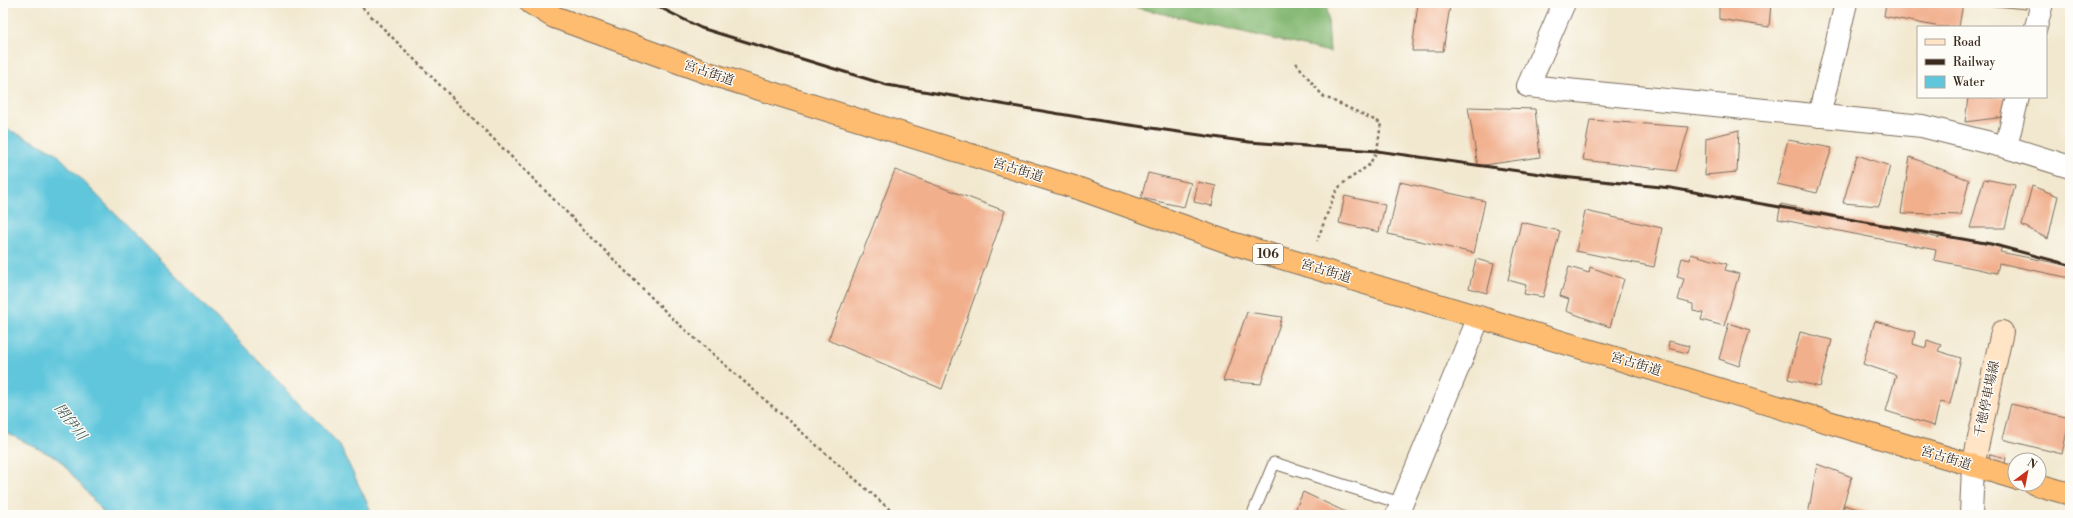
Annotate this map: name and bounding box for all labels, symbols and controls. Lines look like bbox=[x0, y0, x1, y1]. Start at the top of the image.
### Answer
legend bbox=[1917, 26, 2047, 98]
text: Road bbox=[1953, 35, 1981, 50]
text: Railway bbox=[1953, 55, 1995, 70]
street label: 宮古街道 bbox=[682, 57, 736, 89]
text: Water bbox=[1952, 75, 1985, 90]
street label: 宮古街道 bbox=[991, 155, 1045, 185]
road number: 106 bbox=[1253, 244, 1283, 264]
street label: 宮古街道 bbox=[1299, 256, 1353, 286]
street label: 宮古街道 bbox=[1609, 349, 1663, 379]
street label: 千徳停車場線 bbox=[1971, 359, 2003, 439]
water label: 閉伊川 bbox=[50, 400, 91, 446]
street label: 宮古街道 bbox=[1919, 443, 1973, 473]
north arrow bbox=[2007, 452, 2047, 492]
text: N bbox=[2024, 456, 2039, 473]

